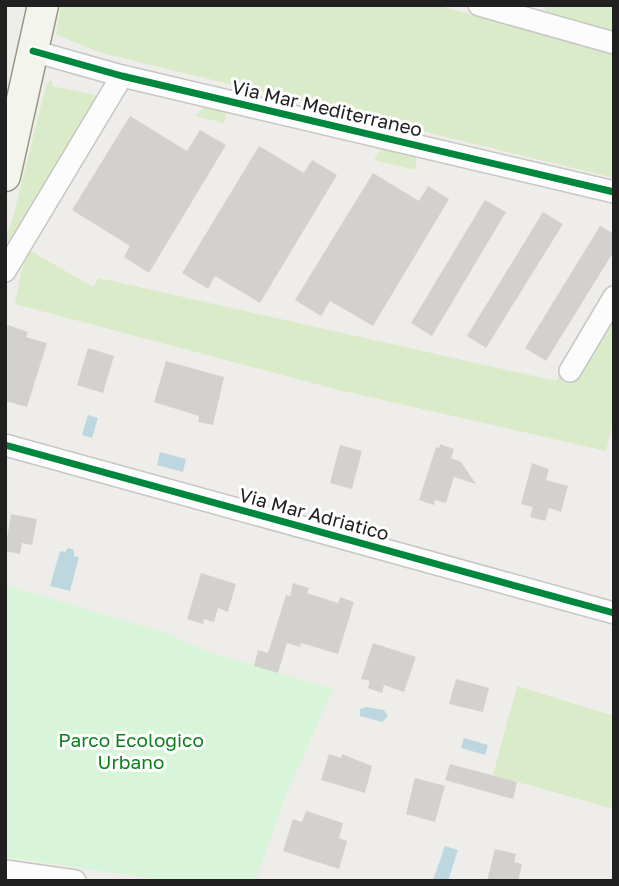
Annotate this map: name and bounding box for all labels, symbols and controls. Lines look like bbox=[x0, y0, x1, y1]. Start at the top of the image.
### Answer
street label: Via Mar Mediterraneo bbox=[230, 74, 425, 141]
street label: Via Mar Adriatico bbox=[237, 482, 392, 545]
park label: Parco Ecologico Urbano bbox=[58, 728, 204, 773]

